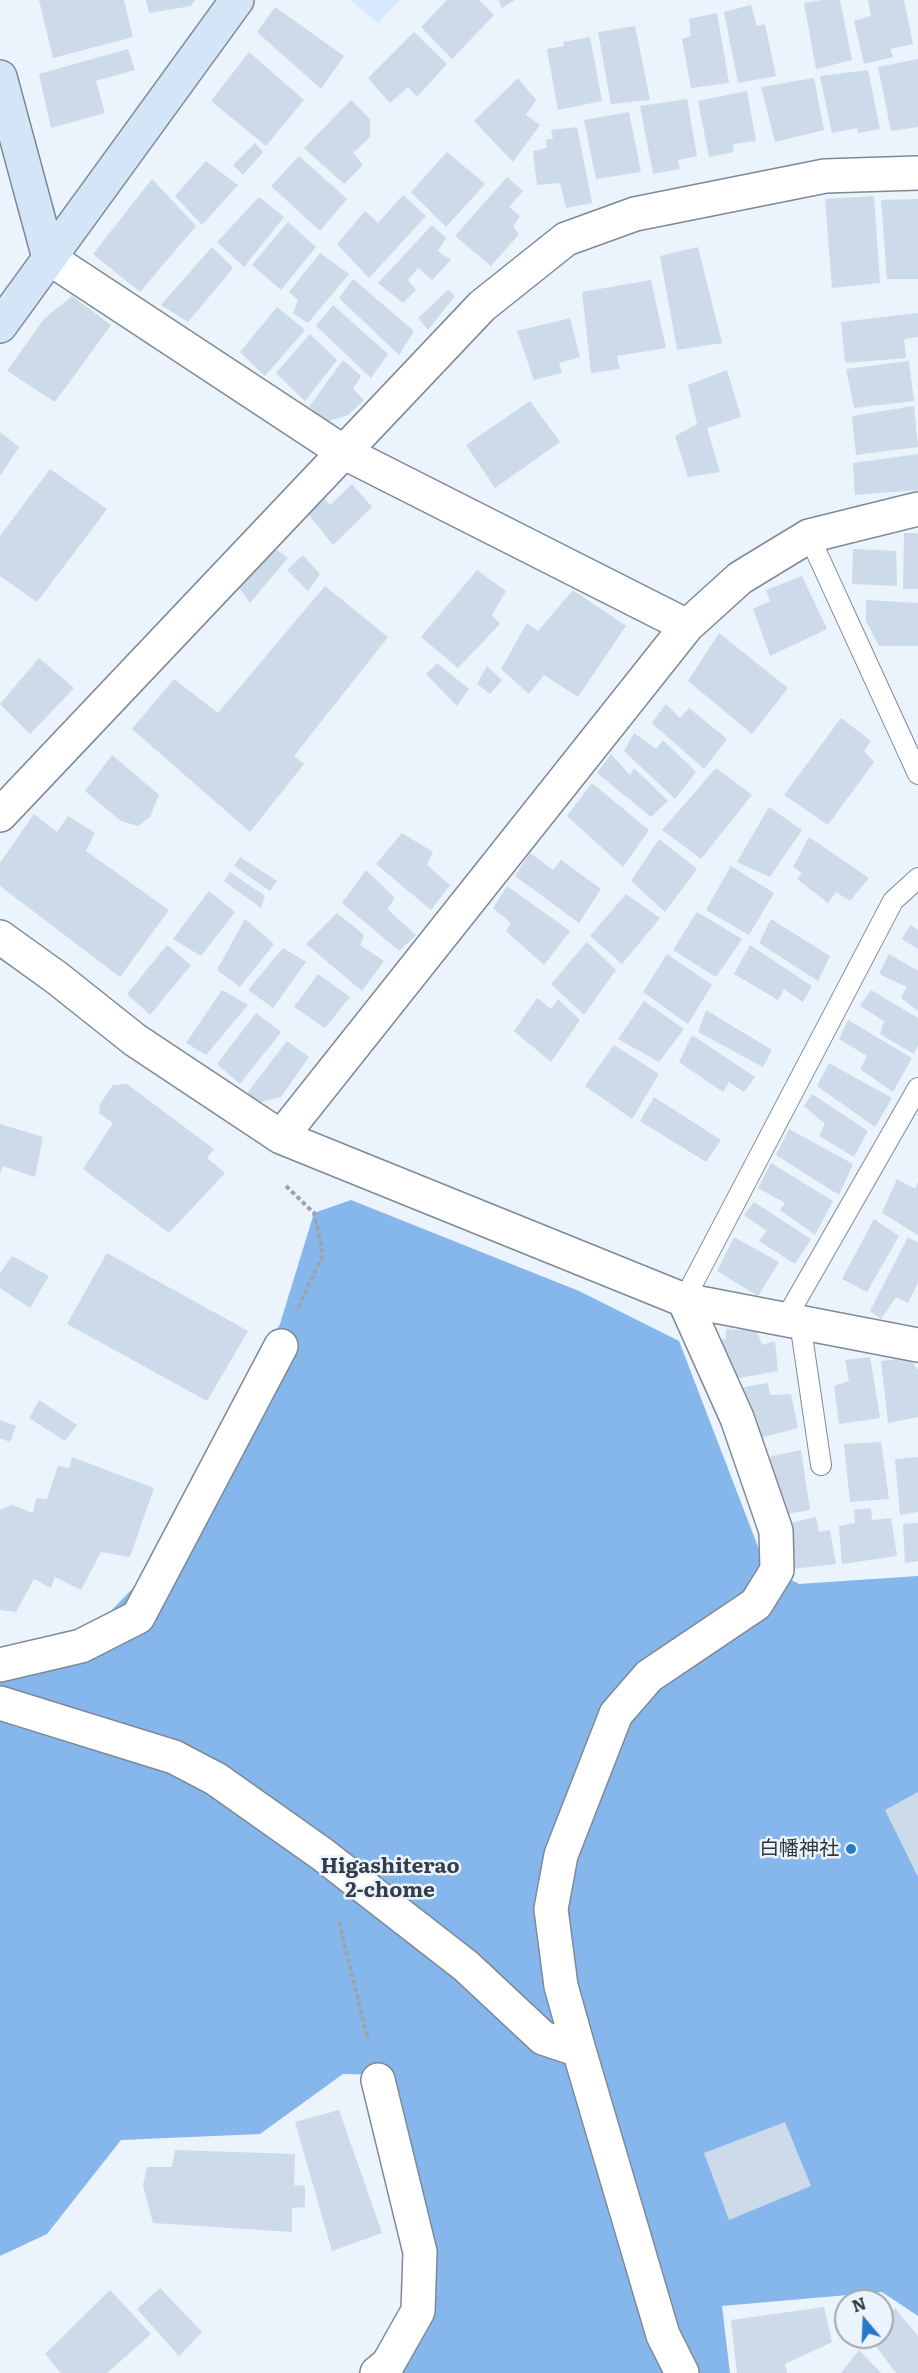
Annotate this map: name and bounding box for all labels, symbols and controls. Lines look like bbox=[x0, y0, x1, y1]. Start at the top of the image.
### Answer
place label: 白幡神社 bbox=[759, 1837, 839, 1861]
marker: 白幡神社 bbox=[844, 1842, 858, 1856]
district label: Higashiterao 2-chome bbox=[320, 1854, 460, 1904]
north arrow bbox=[834, 2289, 894, 2349]
text: N bbox=[849, 2290, 869, 2317]

